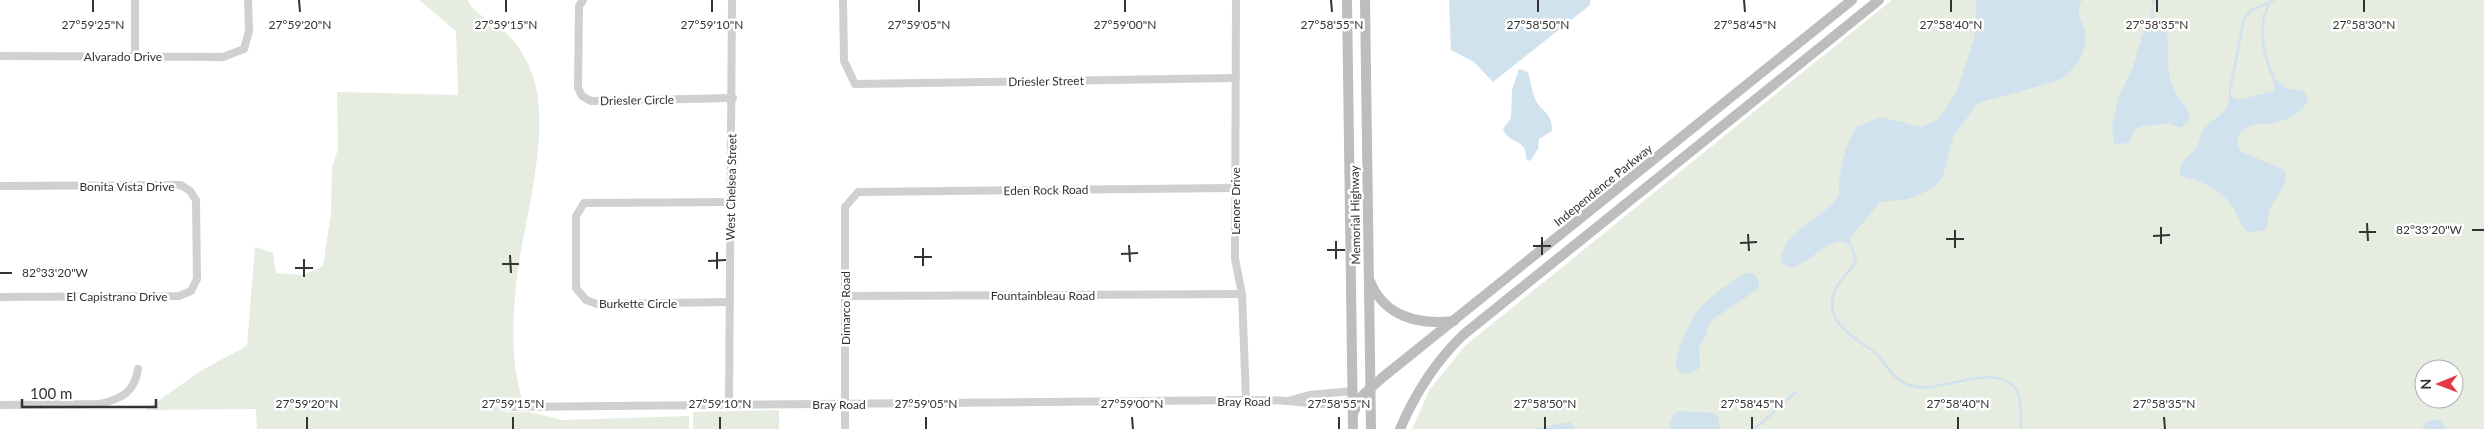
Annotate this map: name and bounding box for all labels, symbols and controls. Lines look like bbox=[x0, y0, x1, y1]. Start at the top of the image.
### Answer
text: 27°59'25"N bbox=[62, 17, 124, 32]
text: 27°59'20"N bbox=[269, 17, 331, 32]
text: 27°59'15"N bbox=[475, 17, 537, 32]
text: 27°59'10"N bbox=[681, 17, 743, 32]
text: 27°59'05"N bbox=[888, 17, 950, 32]
text: 27°59'00"N bbox=[1094, 17, 1156, 32]
text: 27°58'55"N bbox=[1301, 17, 1363, 32]
text: 27°58'50"N bbox=[1507, 17, 1569, 32]
text: 27°58'45"N bbox=[1714, 17, 1776, 32]
text: 27°58'40"N bbox=[1920, 17, 1982, 32]
text: 27°58'35"N bbox=[2126, 17, 2188, 32]
text: 27°58'30"N bbox=[2333, 17, 2395, 32]
street label: Alvarado Drive bbox=[84, 49, 162, 64]
street label: Driesler Street bbox=[1008, 73, 1085, 89]
street label: Driesler Circle bbox=[600, 92, 674, 108]
street label: West Chelsea Street bbox=[723, 133, 739, 240]
street label: Independence Parkway bbox=[1551, 140, 1656, 229]
street label: Memorial Highway bbox=[1347, 164, 1363, 265]
street label: Lenore Drive bbox=[1228, 167, 1243, 235]
street label: Bonita Vista Drive bbox=[79, 179, 175, 194]
street label: Eden Rock Road bbox=[1003, 182, 1089, 198]
text: 82°33'20"W bbox=[2396, 222, 2463, 237]
text: 82°33'20"W bbox=[22, 265, 89, 280]
street label: Dimarco Road bbox=[838, 271, 853, 345]
street label: Fountainbleau Road bbox=[991, 288, 1095, 303]
street label: El Capistrano Drive bbox=[66, 289, 168, 304]
street label: Burkette Circle bbox=[599, 296, 677, 311]
north arrow bbox=[2414, 359, 2464, 409]
scale bar bbox=[22, 376, 156, 408]
text: N bbox=[2417, 379, 2434, 390]
text: 100 m bbox=[30, 384, 72, 402]
street label: Bray Road bbox=[1217, 394, 1271, 409]
text: 27°59'20"N bbox=[276, 396, 338, 411]
text: 27°59'15"N bbox=[482, 396, 544, 411]
text: 27°59'10"N bbox=[689, 396, 751, 411]
text: 27°59'05"N bbox=[895, 396, 957, 411]
text: 27°59'00"N bbox=[1101, 396, 1163, 411]
text: 27°58'55"N bbox=[1308, 396, 1370, 411]
text: 27°58'50"N bbox=[1514, 396, 1576, 411]
text: 27°58'45"N bbox=[1721, 396, 1783, 411]
text: 27°58'40"N bbox=[1927, 396, 1989, 411]
text: 27°58'35"N bbox=[2133, 396, 2195, 411]
street label: Bray Road bbox=[812, 397, 866, 412]

